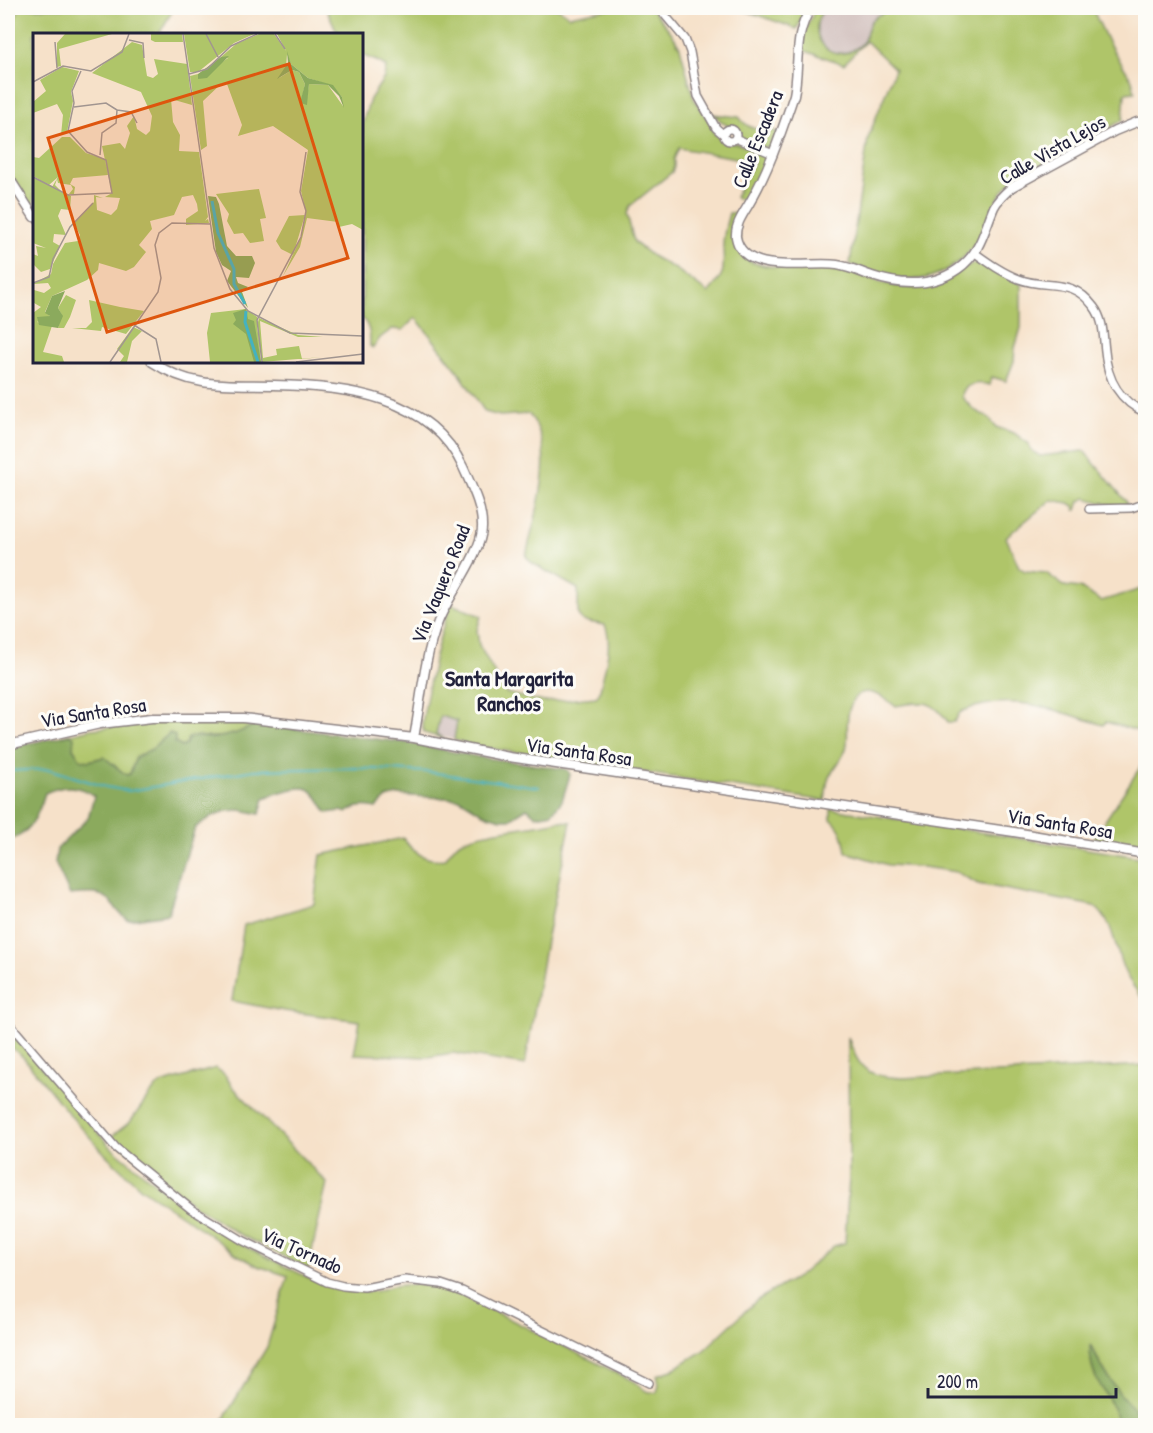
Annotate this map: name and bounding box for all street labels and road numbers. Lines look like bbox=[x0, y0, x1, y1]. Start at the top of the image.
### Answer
street label: Calle Escadera bbox=[725, 86, 789, 192]
street label: Calle Vista Lejos bbox=[994, 108, 1110, 190]
street label: Via Vaquero Road bbox=[404, 521, 476, 647]
street label: Via Santa Rosa bbox=[38, 690, 148, 734]
street label: Via Santa Rosa bbox=[525, 730, 634, 772]
street label: Via Santa Rosa bbox=[1005, 801, 1115, 845]
street label: Via Tornado bbox=[257, 1220, 347, 1280]

